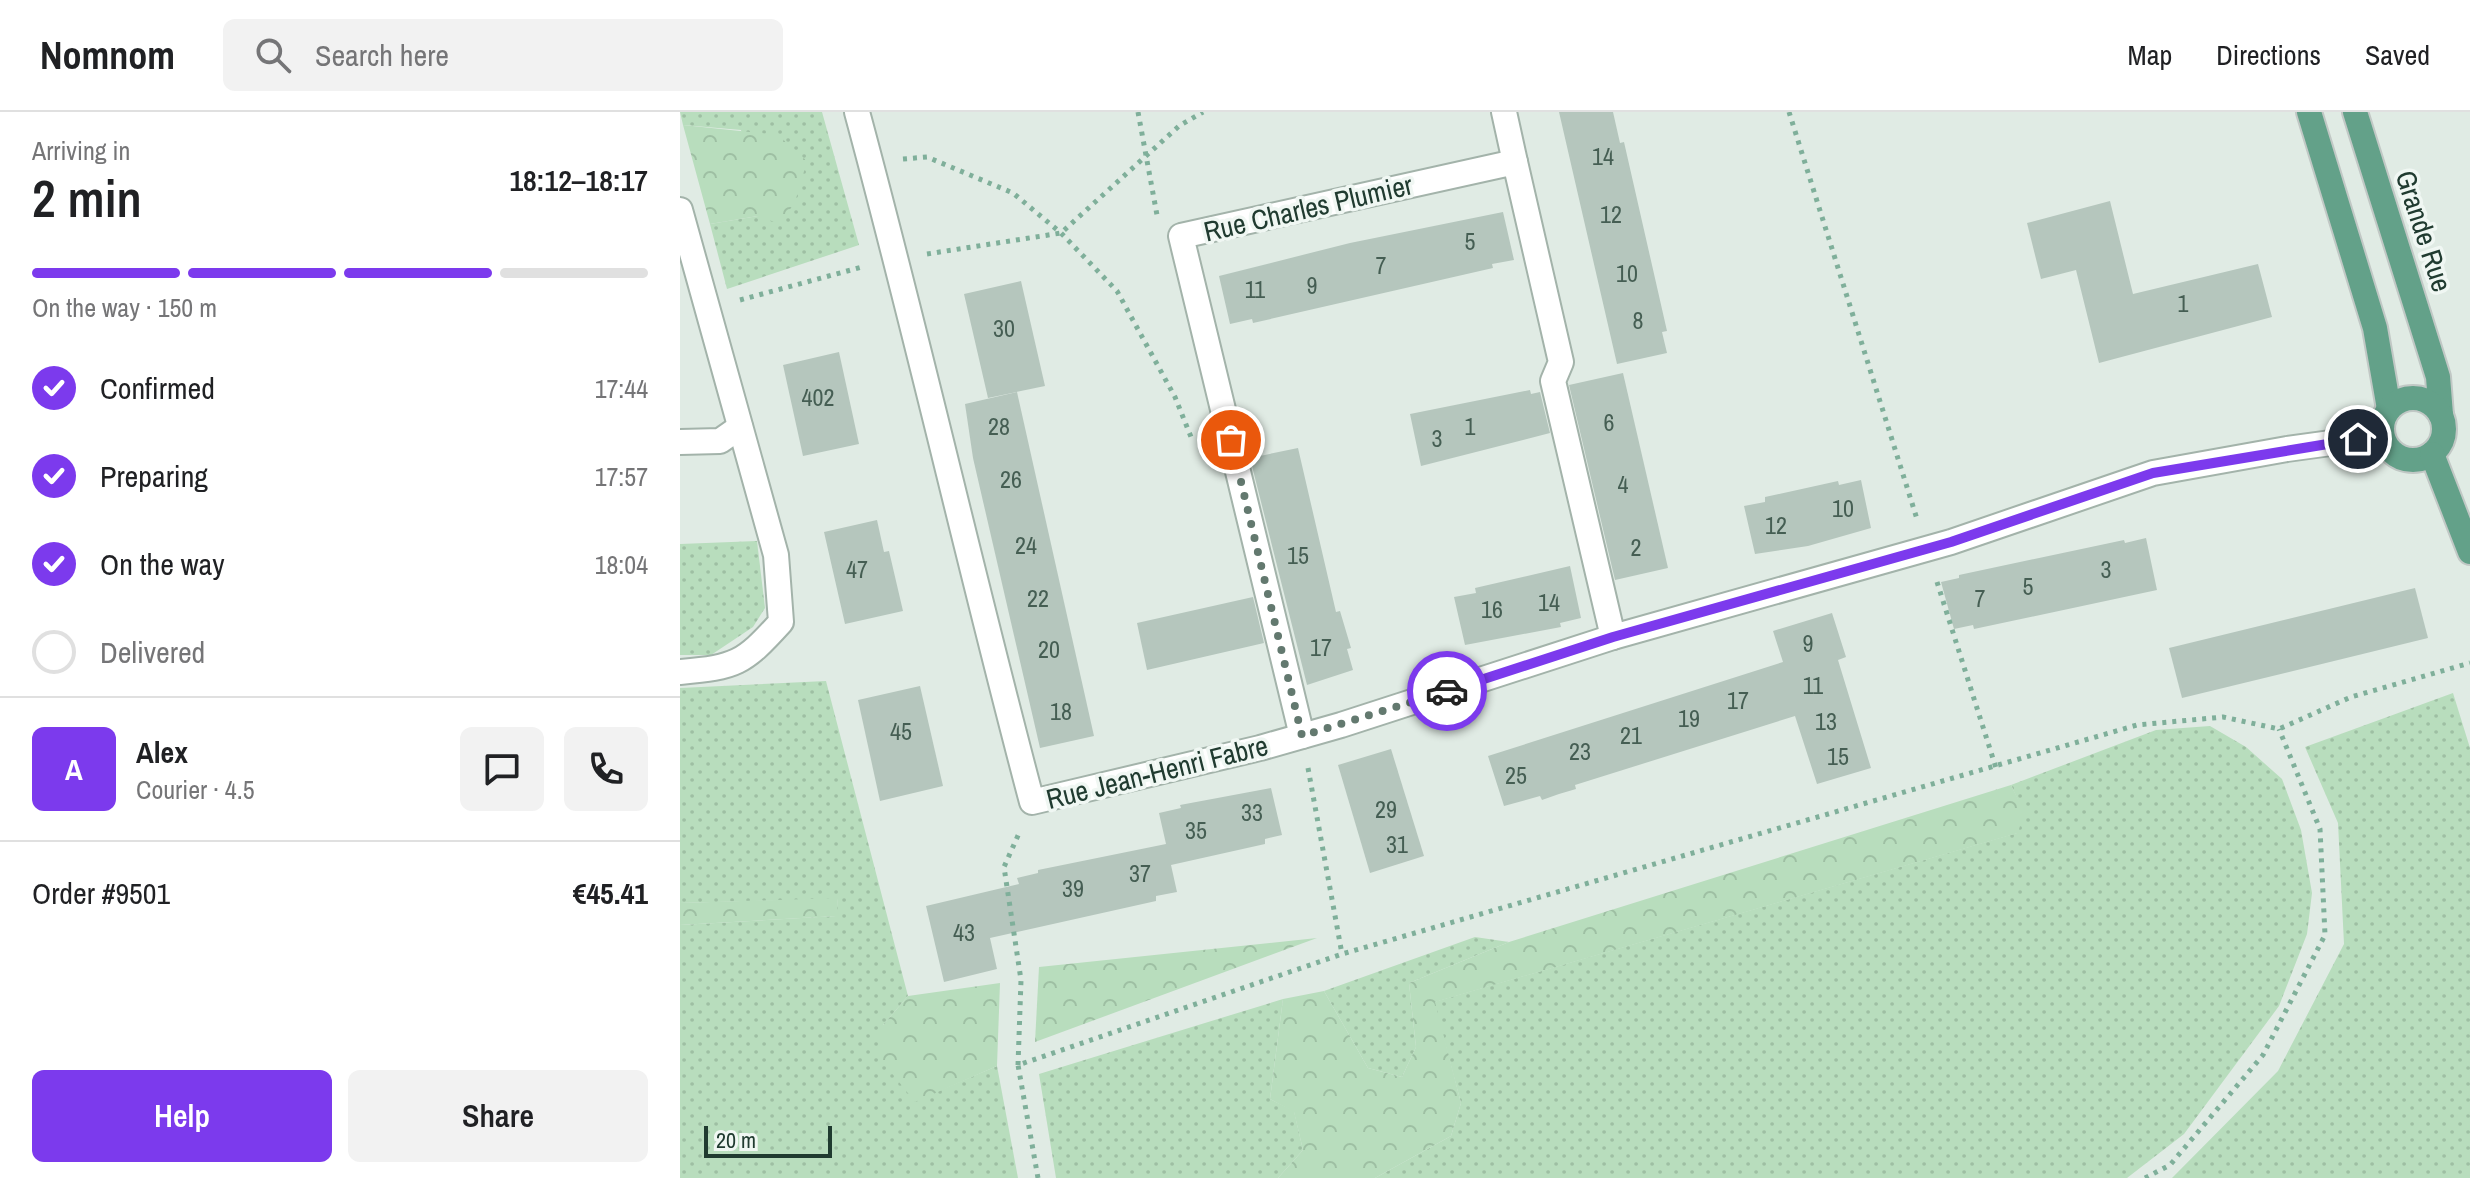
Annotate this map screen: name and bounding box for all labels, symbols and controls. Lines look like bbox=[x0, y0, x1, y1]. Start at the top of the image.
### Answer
search box bbox=[223, 19, 783, 91]
text: Nomnom bbox=[40, 30, 175, 81]
icon: search bbox=[251, 33, 295, 77]
text: Search here bbox=[315, 35, 449, 75]
text: Map bbox=[2128, 36, 2172, 74]
text: Directions bbox=[2216, 36, 2321, 74]
text: Saved bbox=[2365, 36, 2430, 74]
text: Arriving in bbox=[32, 133, 130, 168]
house number: 14 bbox=[1592, 140, 1614, 172]
text: 18:12–18:17 bbox=[509, 160, 648, 200]
text: 2 min bbox=[32, 163, 142, 233]
street label: Rue Charles Plumier bbox=[1200, 165, 1416, 250]
street label: Grande Rue bbox=[2387, 166, 2461, 296]
house number: 12 bbox=[1600, 198, 1622, 230]
house number: 5 bbox=[1465, 225, 1476, 257]
house number: 7 bbox=[1376, 249, 1387, 281]
house number: 10 bbox=[1616, 257, 1638, 289]
house number: 9 bbox=[1307, 269, 1317, 301]
house number: 11 bbox=[1245, 273, 1265, 305]
house number: 1 bbox=[2178, 287, 2189, 319]
text: On the way · 150 m bbox=[32, 290, 217, 325]
house number: 8 bbox=[1633, 304, 1643, 336]
house number: 30 bbox=[993, 312, 1015, 344]
icon: check bbox=[32, 366, 76, 410]
text: Confirmed bbox=[100, 368, 215, 408]
text: 17:44 bbox=[595, 371, 648, 406]
house number: 402 bbox=[802, 381, 834, 413]
pin bbox=[2324, 405, 2392, 473]
pin bbox=[1197, 406, 1265, 474]
house number: 6 bbox=[1604, 406, 1614, 438]
house number: 28 bbox=[988, 410, 1010, 442]
house number: 1 bbox=[1465, 410, 1476, 442]
icon: home bbox=[2336, 417, 2380, 461]
icon: bag bbox=[1209, 418, 1253, 462]
house number: 3 bbox=[1432, 422, 1442, 454]
icon: check bbox=[32, 454, 76, 498]
text: Preparing bbox=[100, 456, 208, 496]
text: 17:57 bbox=[595, 459, 648, 494]
house number: 26 bbox=[1000, 463, 1022, 495]
house number: 4 bbox=[1618, 468, 1629, 500]
house number: 10 bbox=[1832, 492, 1854, 524]
house number: 12 bbox=[1765, 509, 1787, 541]
house number: 24 bbox=[1015, 529, 1037, 561]
house number: 2 bbox=[1631, 531, 1641, 563]
house number: 15 bbox=[1287, 539, 1309, 571]
icon: check bbox=[32, 542, 76, 586]
text: On the way bbox=[100, 544, 224, 584]
text: 18:04 bbox=[595, 547, 648, 582]
house number: 47 bbox=[846, 553, 868, 585]
house number: 3 bbox=[2101, 553, 2111, 585]
house number: 5 bbox=[2023, 570, 2034, 602]
house number: 22 bbox=[1027, 582, 1049, 614]
house number: 7 bbox=[1975, 582, 1986, 614]
house number: 14 bbox=[1538, 586, 1560, 618]
house number: 16 bbox=[1481, 593, 1503, 625]
house number: 9 bbox=[1803, 627, 1813, 659]
house number: 17 bbox=[1310, 631, 1332, 663]
text: Delivered bbox=[100, 632, 205, 672]
house number: 20 bbox=[1038, 633, 1060, 665]
courier bbox=[1407, 651, 1487, 731]
icon: car bbox=[1425, 669, 1469, 713]
house number: 11 bbox=[1803, 669, 1823, 701]
house number: 17 bbox=[1727, 684, 1749, 716]
house number: 18 bbox=[1050, 695, 1072, 727]
house number: 19 bbox=[1678, 702, 1700, 734]
house number: 13 bbox=[1815, 705, 1837, 737]
house number: 45 bbox=[890, 715, 912, 747]
house number: 21 bbox=[1620, 719, 1642, 751]
street label: Rue Jean-Henri Fabre bbox=[1042, 726, 1272, 818]
button: chat bbox=[460, 727, 544, 811]
button: phone bbox=[564, 727, 648, 811]
text: Alex bbox=[136, 732, 188, 772]
house number: 23 bbox=[1569, 735, 1591, 767]
house number: 15 bbox=[1827, 740, 1849, 772]
text: A bbox=[65, 749, 83, 789]
house number: 25 bbox=[1505, 759, 1527, 791]
text: Courier · 4.5 bbox=[136, 772, 255, 807]
house number: 29 bbox=[1375, 793, 1397, 825]
house number: 33 bbox=[1241, 796, 1263, 828]
house number: 35 bbox=[1185, 814, 1207, 846]
house number: 31 bbox=[1386, 828, 1408, 860]
house number: 37 bbox=[1129, 857, 1151, 889]
house number: 39 bbox=[1062, 872, 1084, 904]
text: Order #9501 bbox=[32, 873, 170, 913]
text: €45.41 bbox=[573, 873, 648, 913]
house number: 43 bbox=[953, 916, 975, 948]
button: Help bbox=[32, 1070, 332, 1162]
button: Share bbox=[348, 1070, 648, 1162]
scale bar bbox=[704, 1122, 832, 1158]
text: 20 m bbox=[716, 1125, 756, 1155]

